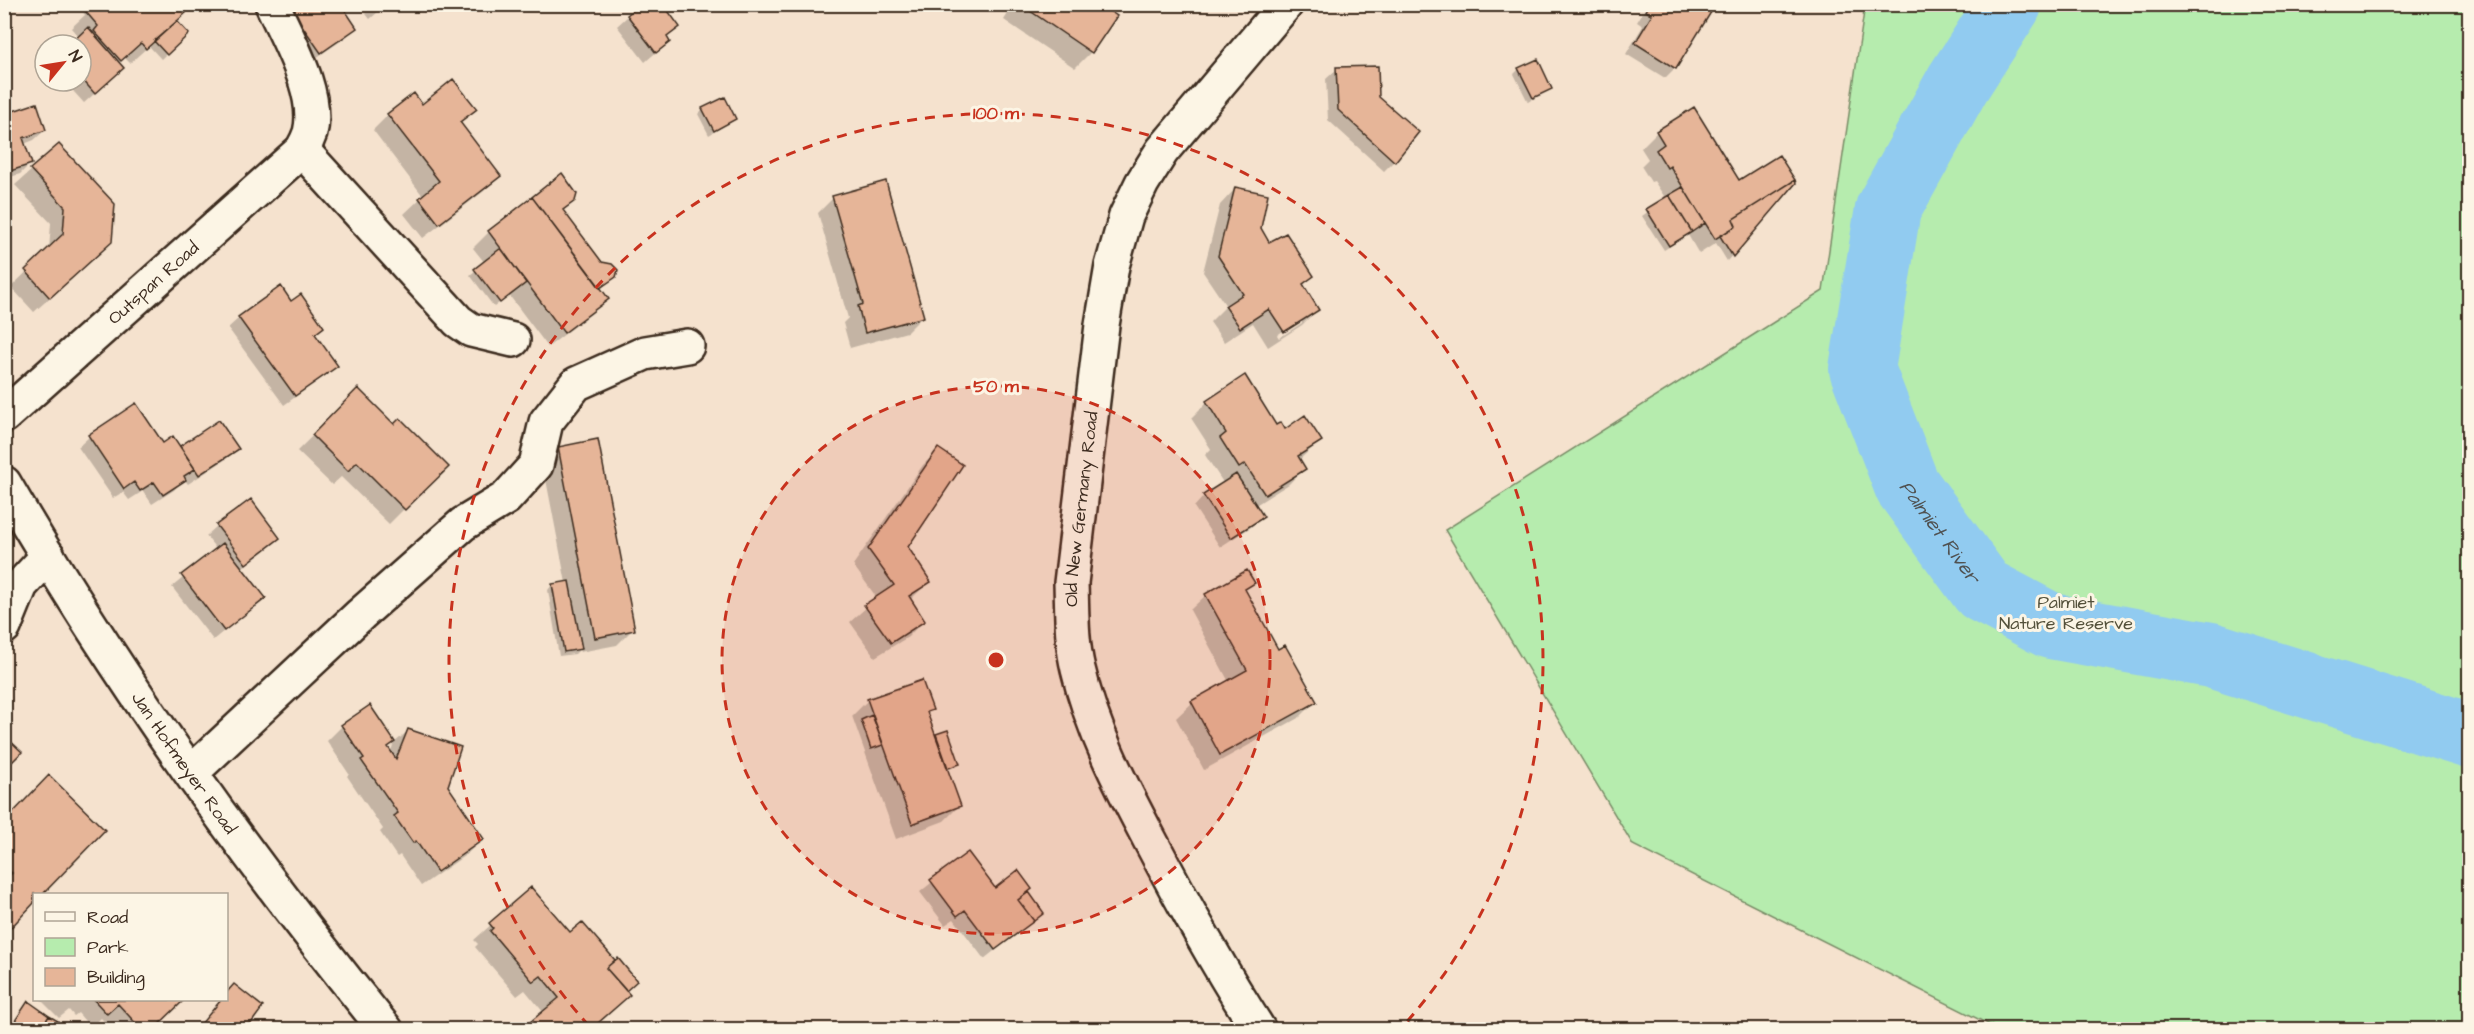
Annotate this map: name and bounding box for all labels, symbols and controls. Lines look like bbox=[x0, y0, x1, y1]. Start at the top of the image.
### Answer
north arrow bbox=[33, 33, 93, 93]
text: N bbox=[63, 46, 87, 66]
text: 100 m bbox=[973, 101, 1020, 126]
street label: Outspan Road bbox=[103, 236, 205, 331]
text: 50 m bbox=[973, 374, 1020, 399]
street label: Old New Germany Road bbox=[1059, 410, 1105, 607]
water label: Palmiet River bbox=[1892, 475, 1988, 591]
park label: Palmiet Nature Reserve bbox=[1999, 590, 2133, 636]
centre of rings bbox=[986, 650, 1006, 670]
street label: Jan Hofmeyer Road bbox=[125, 687, 242, 839]
legend bbox=[33, 893, 228, 1001]
text: Road bbox=[87, 905, 128, 930]
text: Park bbox=[87, 935, 129, 960]
text: Building bbox=[87, 965, 145, 991]

